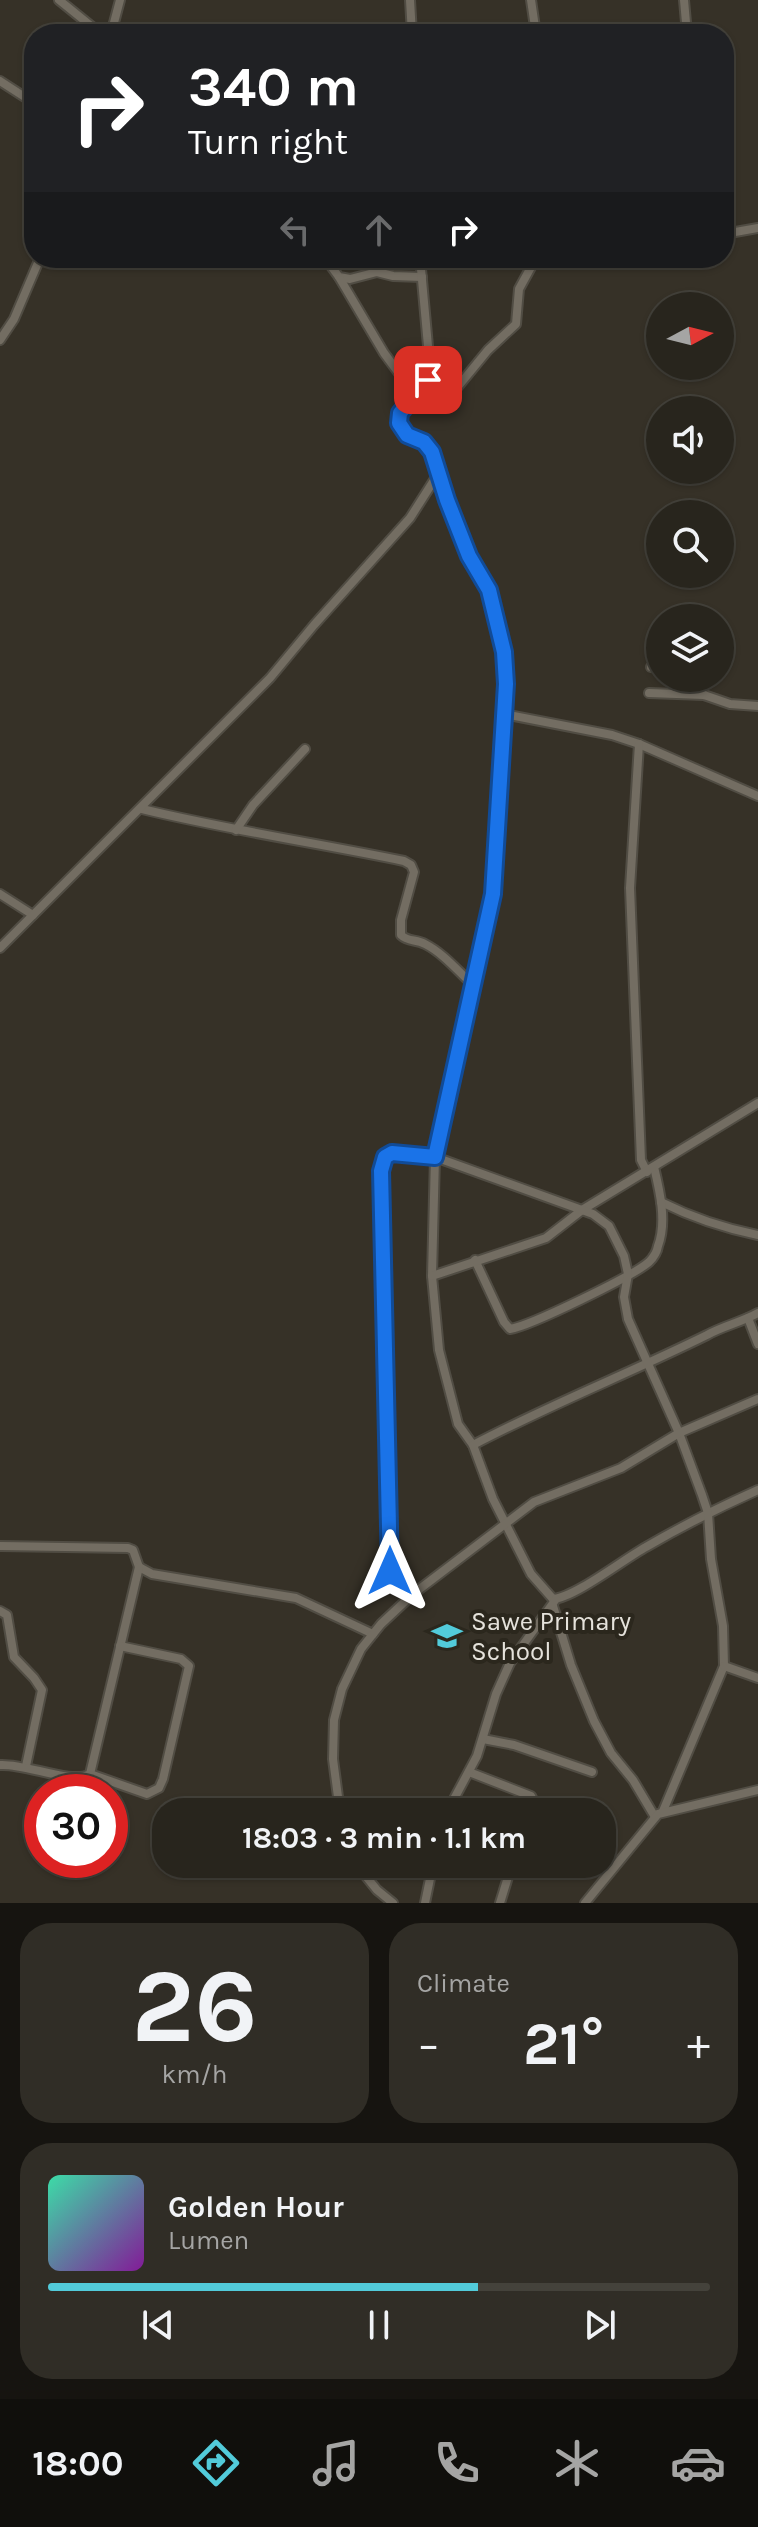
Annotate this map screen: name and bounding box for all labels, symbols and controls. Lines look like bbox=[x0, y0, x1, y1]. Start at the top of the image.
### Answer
text: 340 m bbox=[188, 54, 359, 119]
icon: right bbox=[56, 56, 160, 160]
text: Turn right bbox=[188, 121, 348, 163]
icon: left bbox=[273, 208, 317, 252]
icon: ahead bbox=[357, 208, 401, 252]
icon: right bbox=[441, 208, 485, 252]
north arrow bbox=[646, 292, 734, 380]
map controls bbox=[646, 292, 734, 692]
pin bbox=[394, 346, 462, 414]
icon: arrive bbox=[406, 358, 450, 402]
button: sound bbox=[646, 396, 734, 484]
button: search bbox=[646, 500, 734, 588]
button: layers bbox=[646, 604, 734, 692]
position arrow bbox=[348, 1529, 432, 1613]
place label: Sawe Primary School bbox=[471, 1606, 631, 1667]
school or university icon: Sawe Primary School bbox=[430, 1619, 464, 1653]
speed limit sign: 30 bbox=[24, 1774, 128, 1878]
text: 18:03 · 3 min · 1.1 km bbox=[242, 1820, 526, 1856]
text: 26 bbox=[131, 1946, 258, 2067]
text: Climate bbox=[417, 1968, 510, 1999]
text: 21° bbox=[523, 2009, 604, 2079]
text: − bbox=[417, 2019, 440, 2070]
text: + bbox=[687, 2019, 710, 2070]
text: km/h bbox=[162, 2059, 227, 2090]
text: Golden Hour bbox=[168, 2189, 344, 2225]
text: Lumen bbox=[168, 2225, 249, 2256]
icon: previous bbox=[136, 2303, 180, 2347]
icon: pause bbox=[357, 2303, 401, 2347]
icon: next bbox=[578, 2303, 622, 2347]
icon: directions bbox=[188, 2435, 244, 2491]
icon: music bbox=[308, 2435, 364, 2491]
icon: phone bbox=[429, 2435, 485, 2491]
icon: climate bbox=[549, 2435, 605, 2491]
icon: car bbox=[670, 2435, 726, 2491]
text: 18:00 bbox=[32, 2442, 124, 2484]

